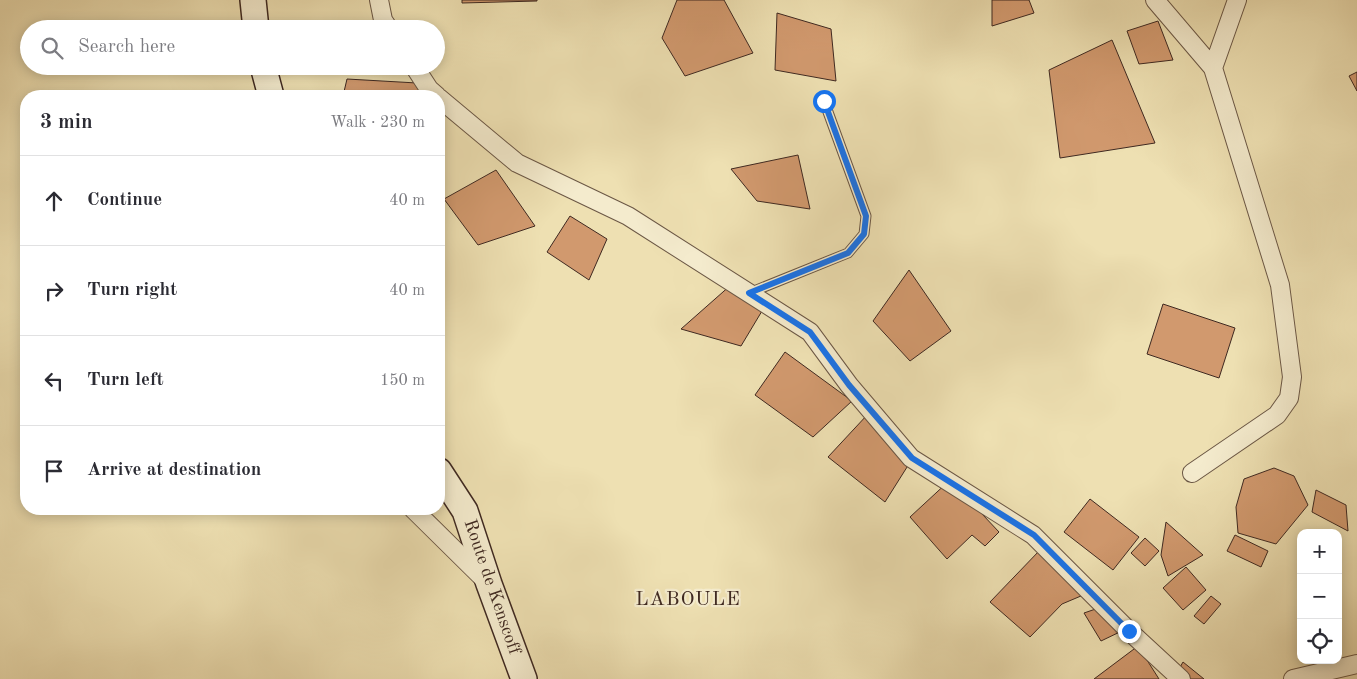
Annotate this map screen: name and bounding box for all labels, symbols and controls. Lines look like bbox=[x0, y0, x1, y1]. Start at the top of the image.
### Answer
search box bbox=[20, 20, 445, 75]
icon: search bbox=[38, 34, 66, 62]
text: Search here bbox=[78, 38, 175, 57]
route start bbox=[813, 90, 836, 113]
text: 3 min bbox=[40, 112, 93, 133]
text: Walk · 230 m bbox=[330, 115, 425, 131]
icon: ahead bbox=[40, 187, 68, 215]
text: Continue bbox=[87, 191, 162, 210]
text: 40 m bbox=[389, 193, 425, 209]
icon: right bbox=[40, 277, 68, 305]
text: Turn right bbox=[87, 281, 177, 300]
text: 40 m bbox=[389, 283, 425, 299]
icon: left bbox=[40, 367, 68, 395]
text: Turn left bbox=[87, 371, 164, 390]
text: 150 m bbox=[380, 373, 425, 389]
icon: arrive bbox=[40, 457, 68, 485]
text: Arrive at destination bbox=[87, 461, 261, 480]
street label: Route de Kenscoff bbox=[460, 517, 524, 658]
map controls bbox=[1297, 529, 1342, 664]
button: + bbox=[1297, 529, 1342, 574]
button: − bbox=[1297, 574, 1342, 619]
district label: LABOULE bbox=[635, 590, 741, 610]
button: locate bbox=[1297, 619, 1342, 664]
route end bbox=[1118, 620, 1141, 643]

